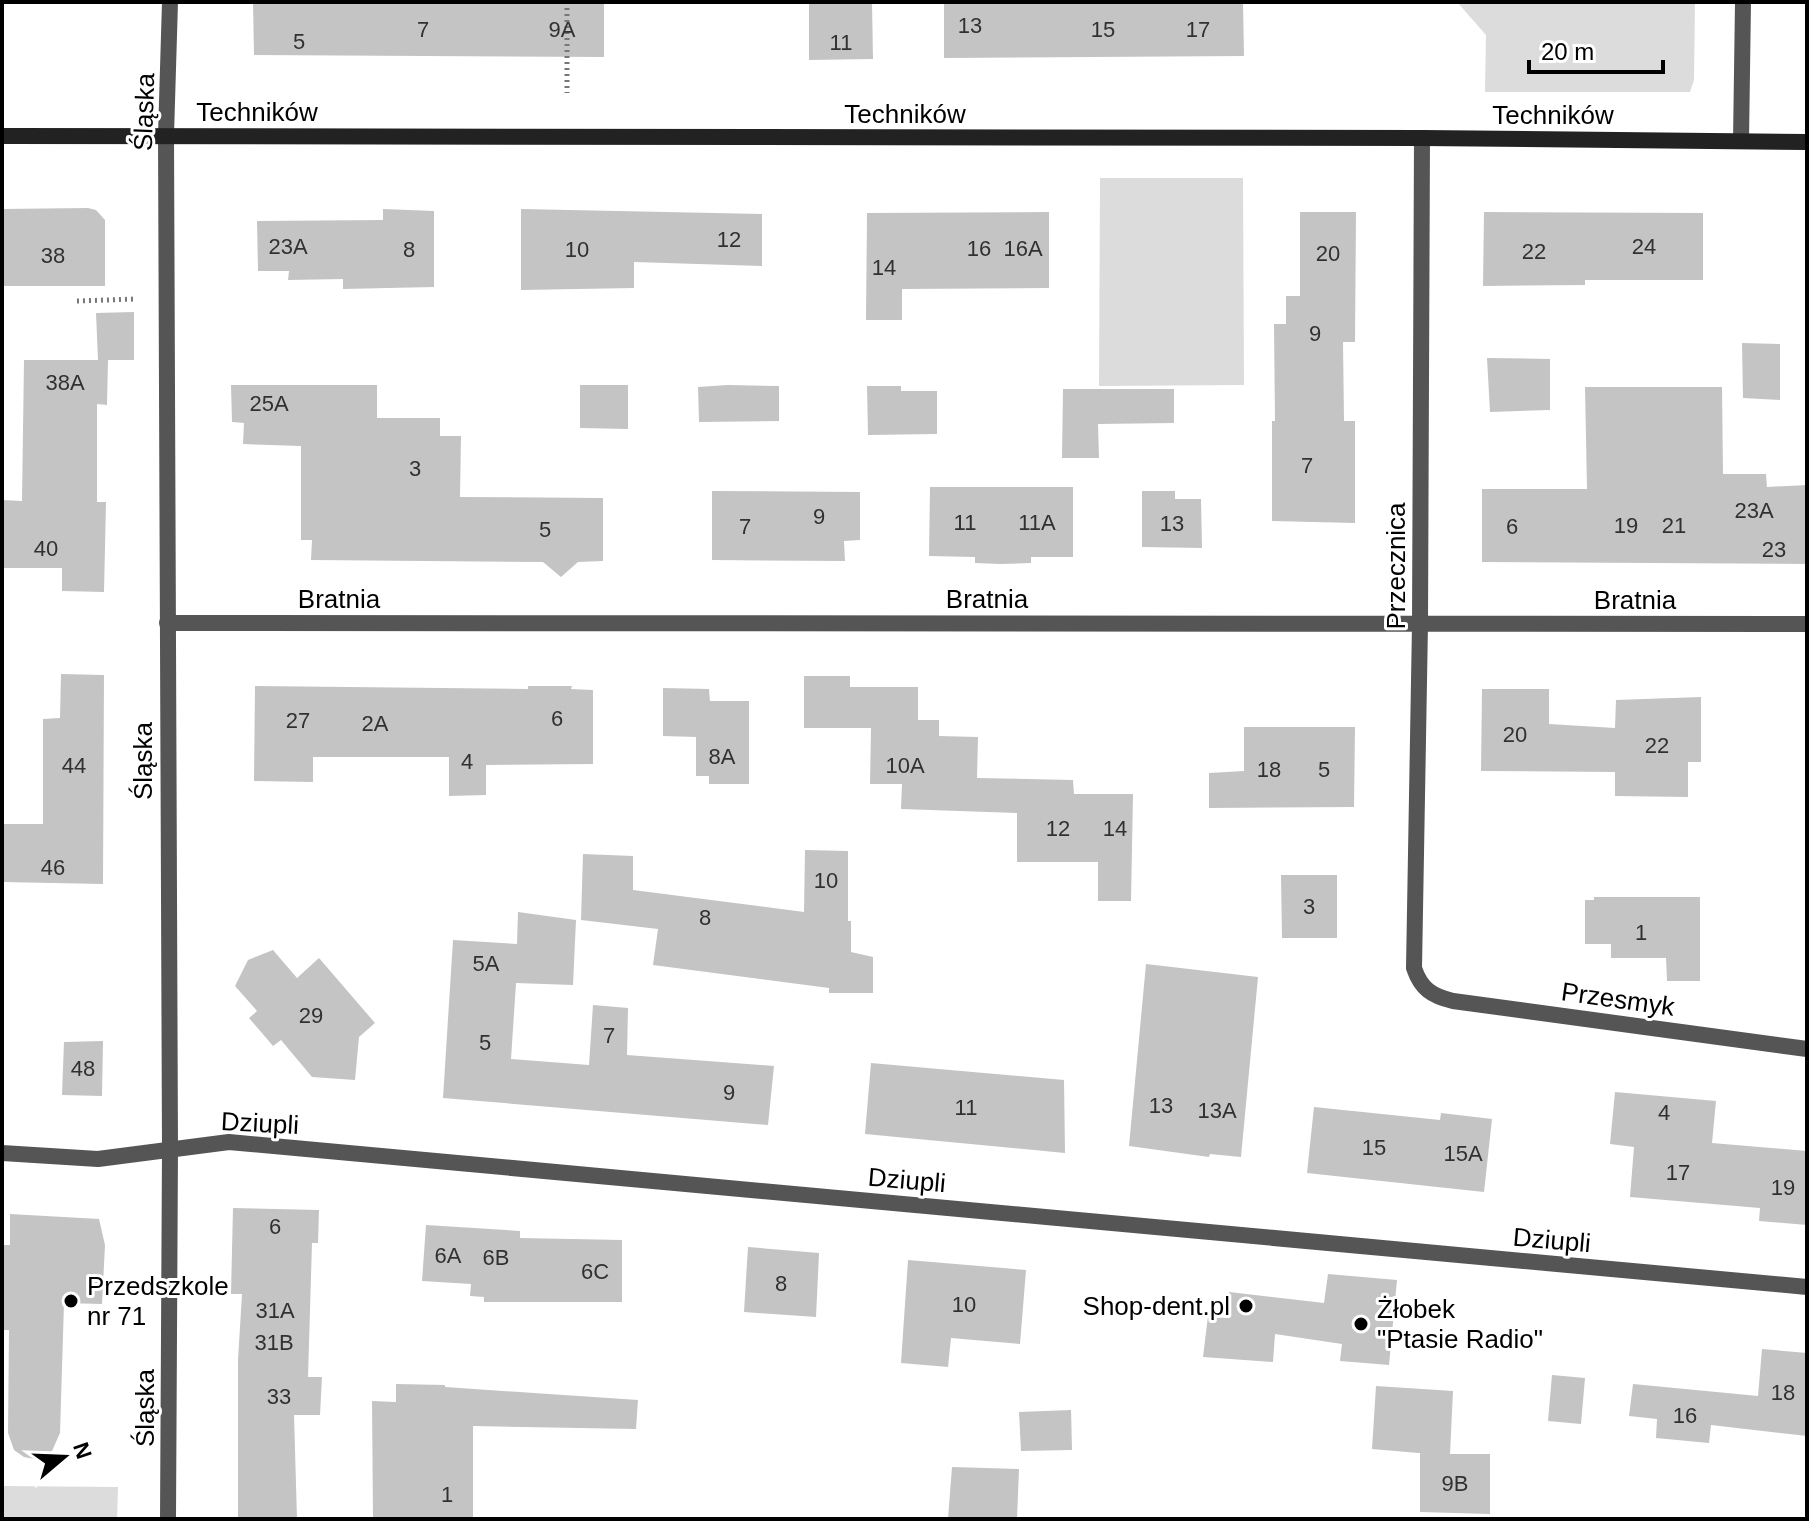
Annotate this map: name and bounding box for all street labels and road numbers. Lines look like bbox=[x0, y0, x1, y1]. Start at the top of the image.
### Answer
street label: Śląska bbox=[128, 72, 160, 152]
street label: Techników bbox=[196, 97, 318, 127]
street label: Techników bbox=[844, 99, 966, 129]
street label: Techników bbox=[1492, 100, 1614, 130]
street label: Przecznica bbox=[1381, 502, 1411, 630]
street label: Bratnia bbox=[298, 584, 381, 614]
street label: Bratnia bbox=[946, 584, 1029, 614]
street label: Bratnia bbox=[1594, 585, 1677, 615]
street label: Śląska bbox=[128, 721, 158, 800]
street label: Przesmyk bbox=[1559, 976, 1678, 1022]
street label: Dziupli bbox=[220, 1106, 300, 1140]
street label: Dziupli bbox=[867, 1162, 947, 1198]
street label: Dziupli bbox=[1512, 1222, 1592, 1258]
street label: Śląska bbox=[130, 1368, 160, 1447]

